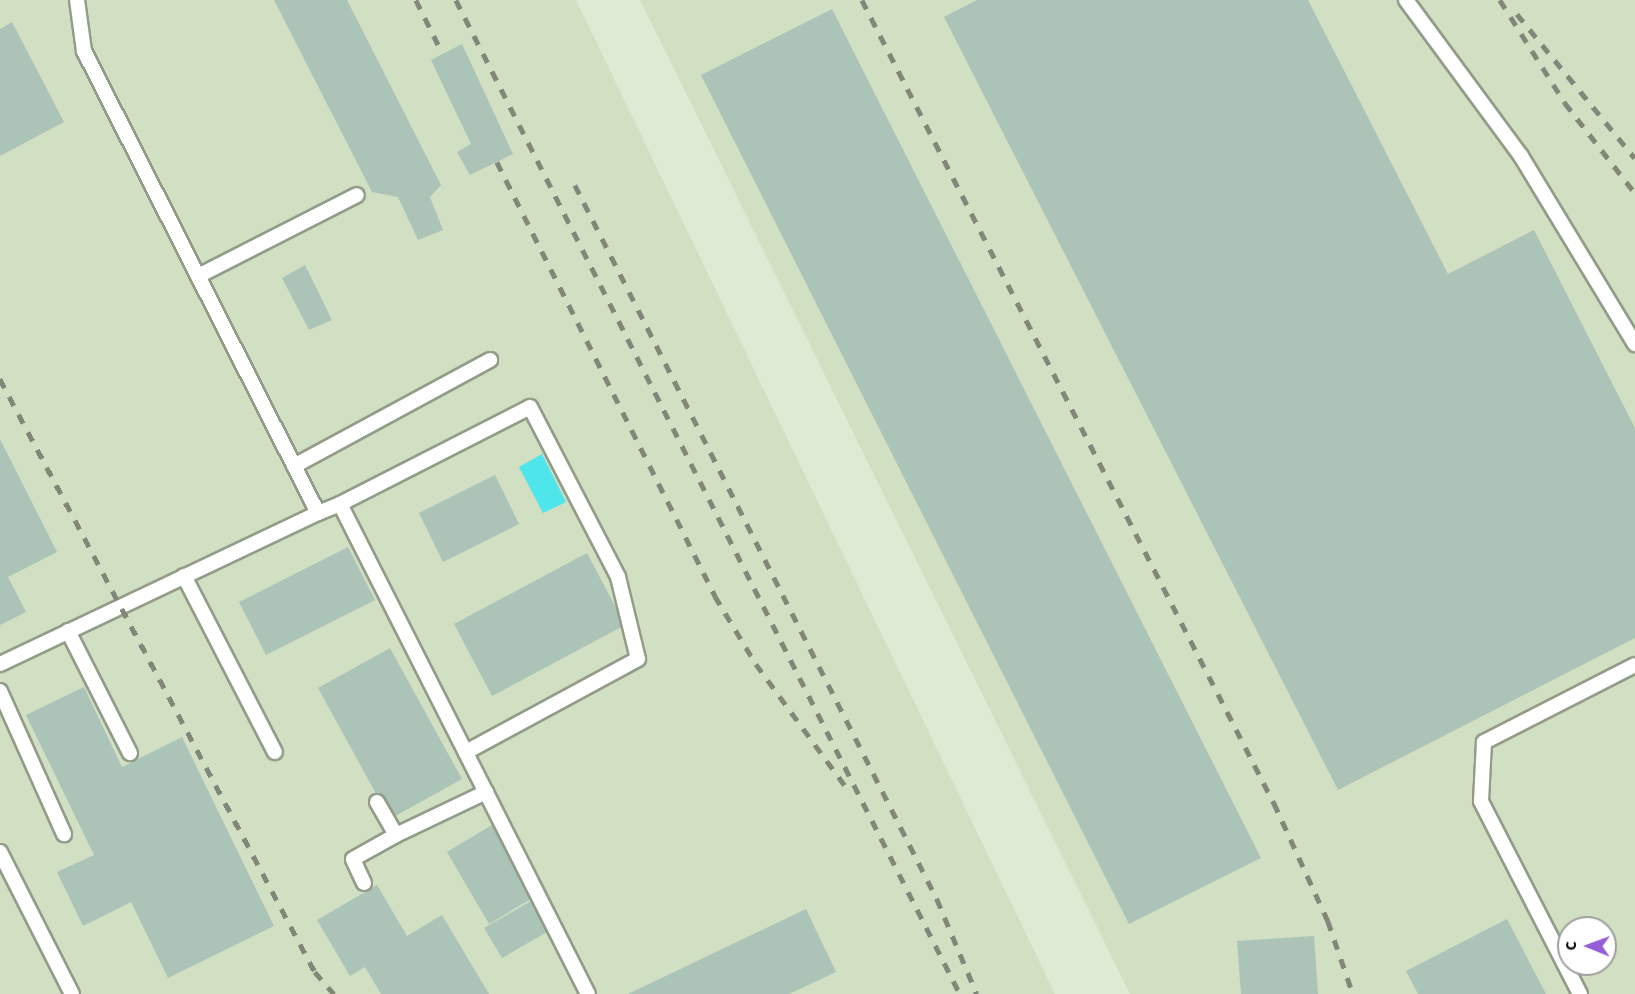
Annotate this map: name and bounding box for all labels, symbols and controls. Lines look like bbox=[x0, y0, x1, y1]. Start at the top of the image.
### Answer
north arrow bbox=[1557, 916, 1617, 976]
text: С bbox=[1560, 941, 1582, 951]

